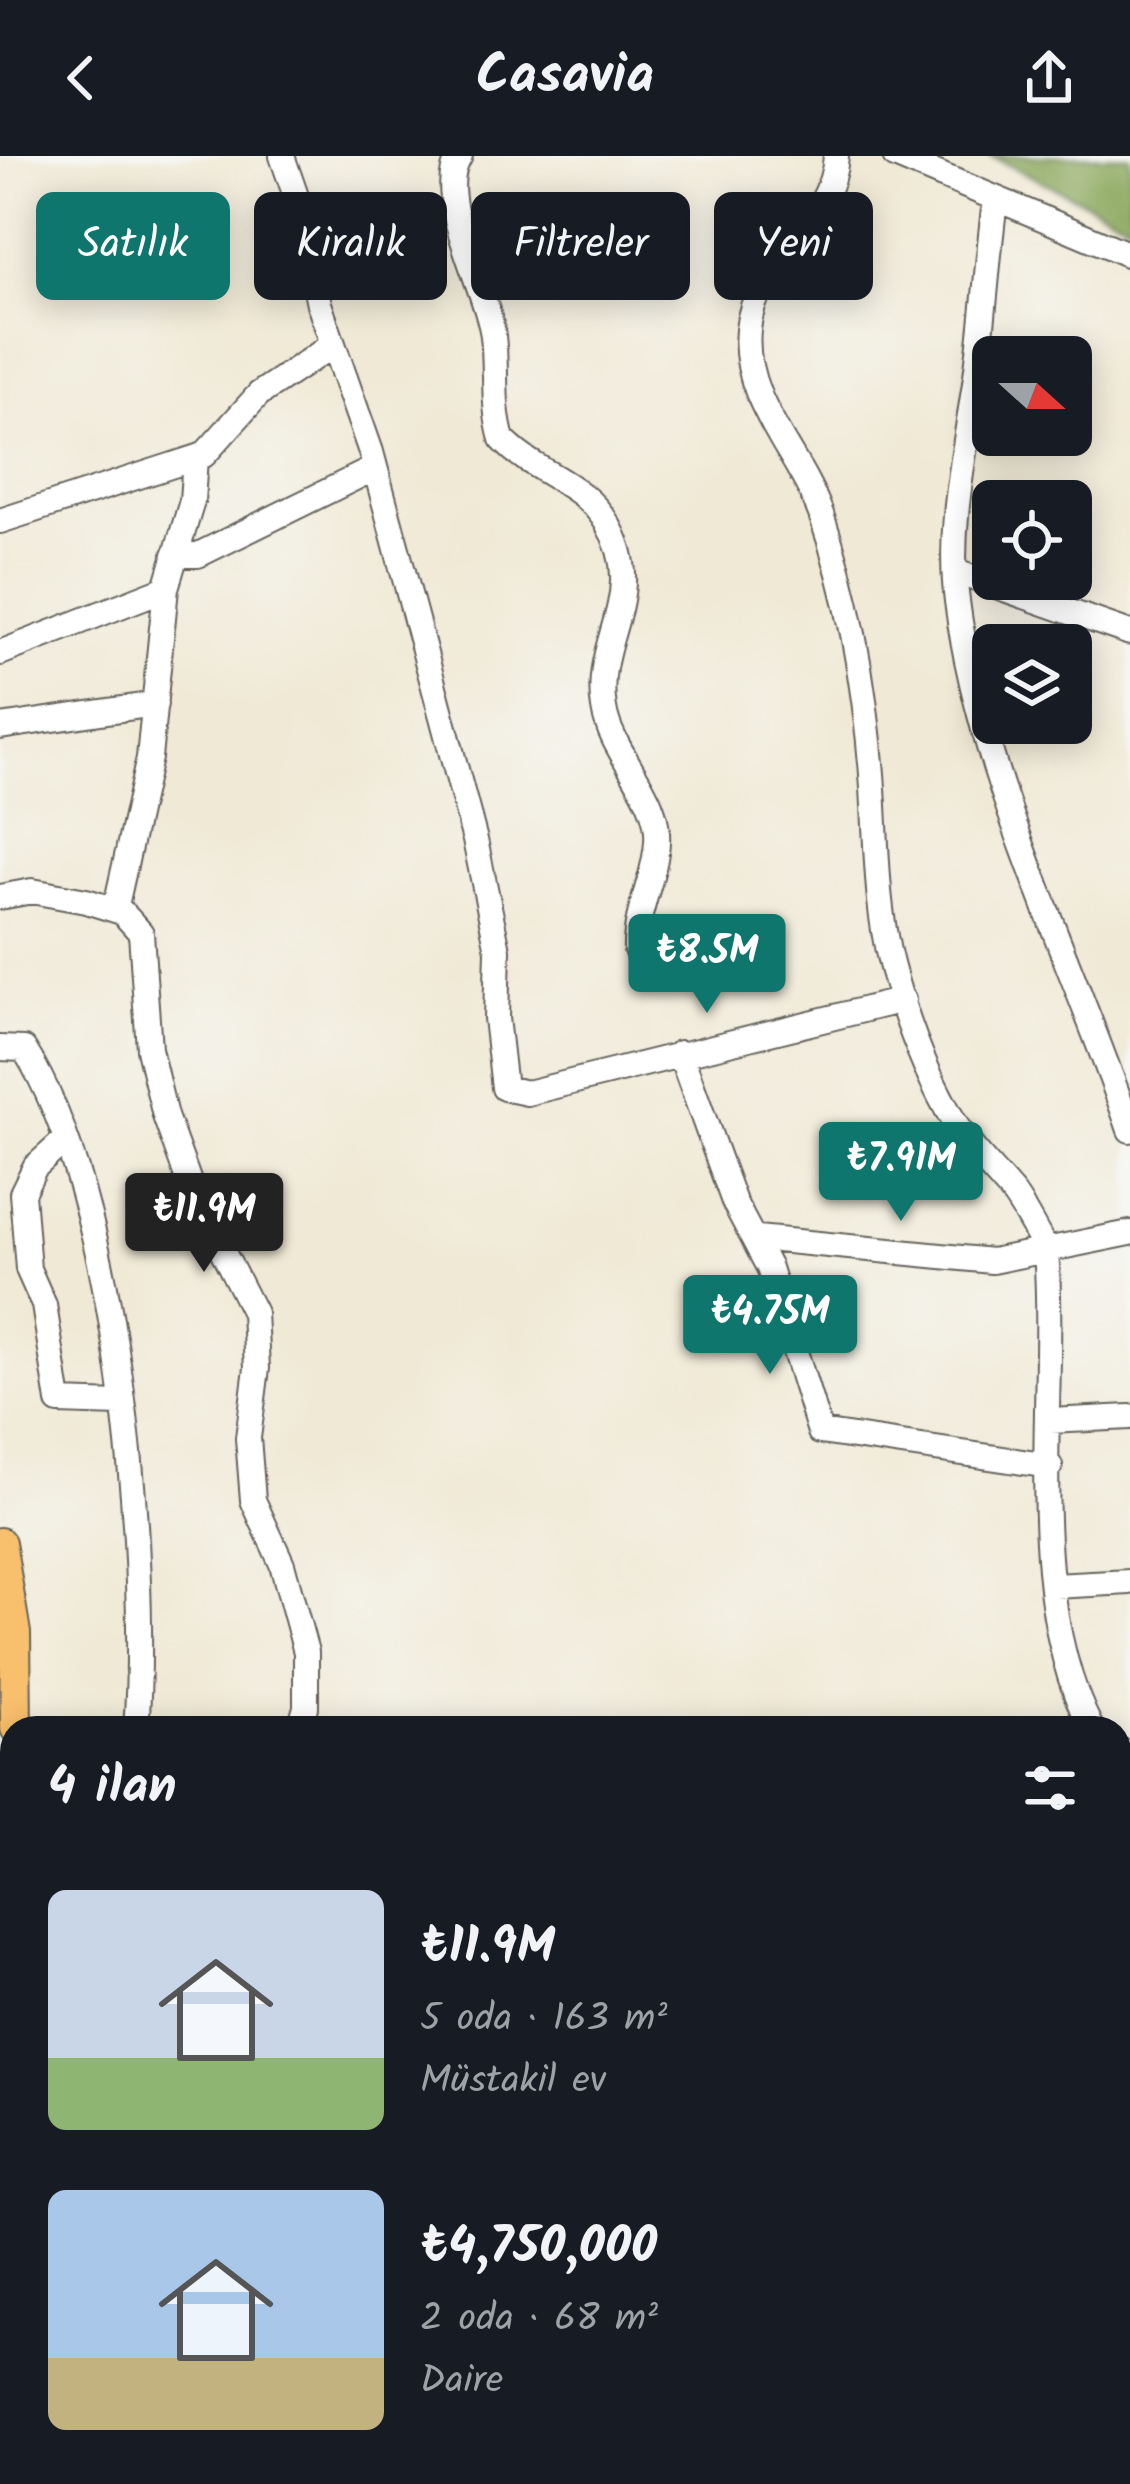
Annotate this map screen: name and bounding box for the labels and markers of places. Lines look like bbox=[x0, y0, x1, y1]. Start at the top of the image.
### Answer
pin: ₺8.5M bbox=[623, 914, 791, 1016]
pin: ₺7.91M bbox=[803, 1122, 999, 1224]
pin: ₺11.9M bbox=[106, 1173, 302, 1275]
pin: ₺4.75M bbox=[672, 1275, 868, 1377]

